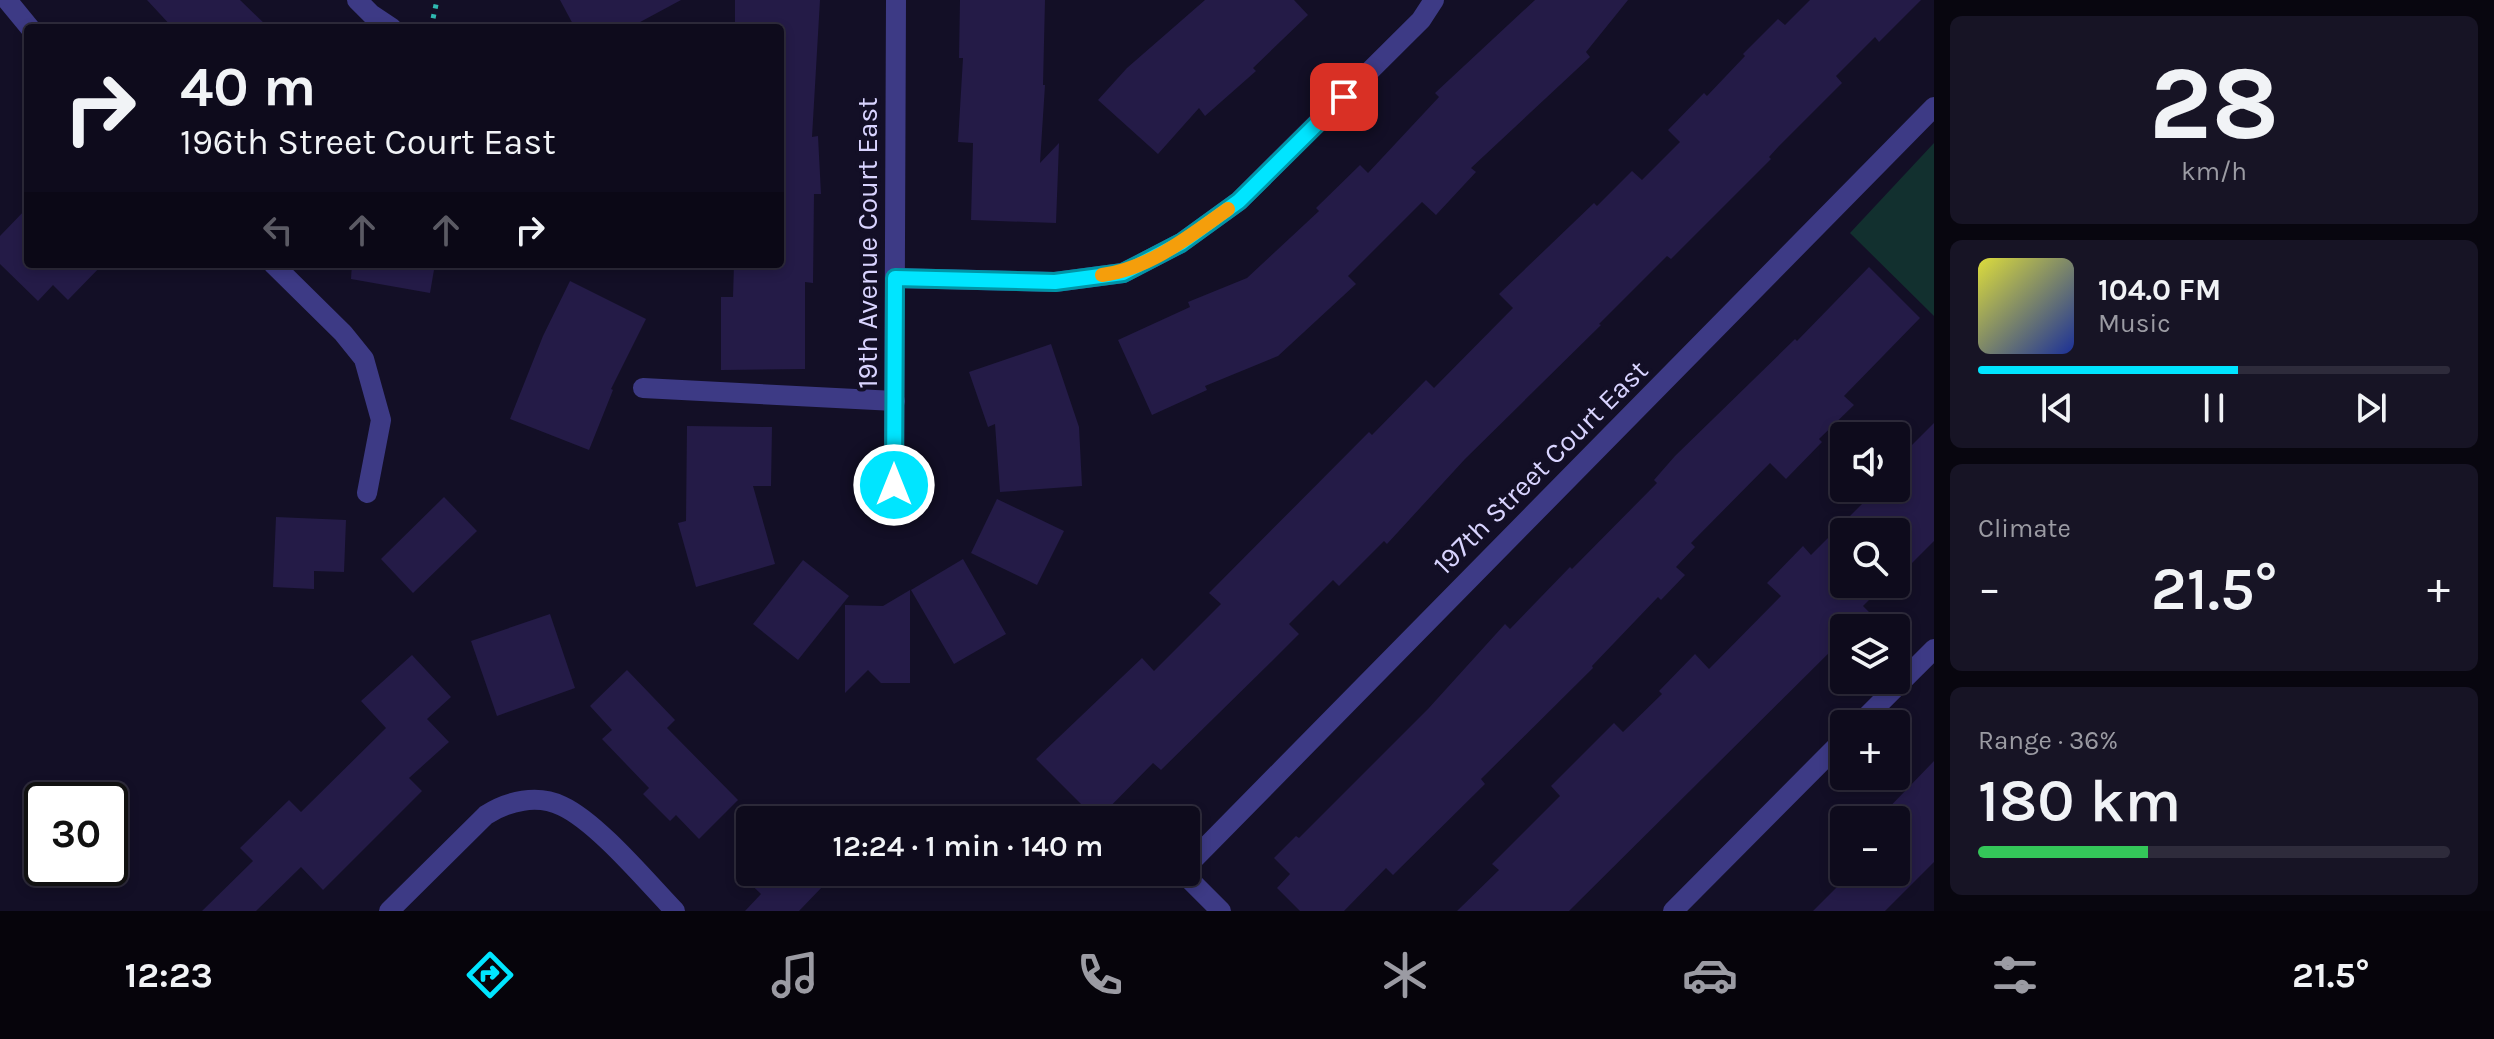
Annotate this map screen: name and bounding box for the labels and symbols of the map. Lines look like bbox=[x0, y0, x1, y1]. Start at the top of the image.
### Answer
pin bbox=[1310, 63, 1378, 131]
street label: 19th Avenue Court East bbox=[851, 97, 884, 389]
street label: 197th Street Court East bbox=[1426, 353, 1654, 581]
position arrow bbox=[852, 443, 936, 527]
speed limit sign: 30 bbox=[24, 782, 128, 886]

